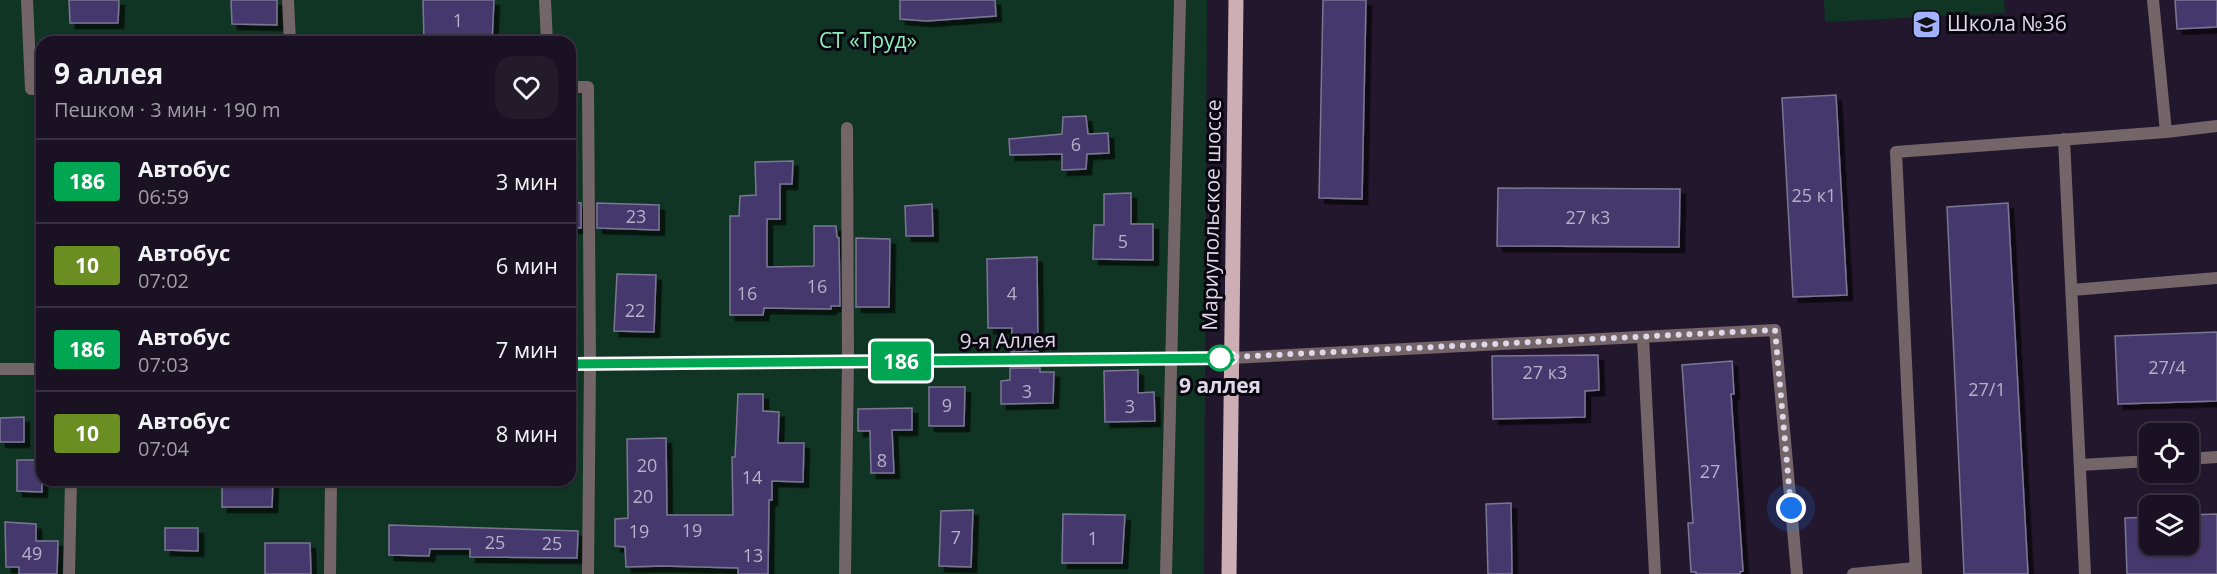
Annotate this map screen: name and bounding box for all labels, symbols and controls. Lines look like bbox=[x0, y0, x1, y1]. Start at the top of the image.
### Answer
house number: 1 bbox=[453, 8, 463, 32]
school or university icon: Школа №36 bbox=[1910, 8, 1942, 40]
place label: Школа №36 bbox=[1947, 9, 2067, 37]
park label: СТ «Труд» bbox=[819, 26, 917, 54]
text: 9 аллея bbox=[54, 54, 163, 92]
button: heart bbox=[495, 56, 558, 119]
text: Пешком · 3 мин · 190 m bbox=[54, 96, 281, 123]
street label: Мариупольское шоссе bbox=[1195, 99, 1227, 331]
house number: 6 bbox=[1071, 132, 1081, 156]
text: Автобус bbox=[138, 153, 230, 183]
text: 3 мин bbox=[496, 166, 558, 196]
text: 186 bbox=[69, 167, 105, 195]
text: 06:59 bbox=[138, 183, 189, 210]
house number: 25 к1 bbox=[1792, 183, 1836, 207]
house number: 23 bbox=[626, 204, 646, 228]
house number: 27 к3 bbox=[1566, 205, 1610, 229]
house number: 5 bbox=[1118, 229, 1128, 253]
text: Автобус bbox=[138, 237, 230, 267]
text: 6 мин bbox=[496, 250, 558, 280]
text: 10 bbox=[75, 251, 99, 279]
text: 07:02 bbox=[138, 267, 189, 294]
house number: 16 bbox=[807, 274, 827, 298]
house number: 16 bbox=[737, 281, 757, 305]
house number: 4 bbox=[1007, 281, 1017, 305]
house number: 22 bbox=[625, 298, 645, 322]
text: Автобус bbox=[138, 321, 230, 351]
street label: 9-я Аллея bbox=[959, 325, 1057, 355]
text: 7 мин bbox=[496, 334, 558, 364]
text: 186 bbox=[69, 335, 105, 363]
line badge: 186 bbox=[866, 342, 936, 380]
marker: 9 аллея bbox=[1207, 345, 1233, 371]
text: 186 bbox=[883, 347, 919, 375]
text: 07:03 bbox=[138, 351, 189, 378]
house number: 27/4 bbox=[2148, 355, 2186, 379]
house number: 27 к3 bbox=[1523, 360, 1567, 384]
place label: 9 аллея bbox=[1179, 371, 1261, 399]
house number: 27/1 bbox=[1968, 377, 2006, 401]
house number: 3 bbox=[1022, 379, 1032, 403]
house number: 9 bbox=[942, 393, 952, 417]
house number: 3 bbox=[1125, 394, 1135, 418]
text: Автобус bbox=[138, 405, 230, 435]
text: 8 мин bbox=[496, 418, 558, 448]
text: 10 bbox=[75, 419, 99, 447]
map controls bbox=[2139, 423, 2199, 555]
button: locate bbox=[2139, 423, 2199, 483]
text: 07:04 bbox=[138, 435, 189, 462]
house number: 8 bbox=[877, 448, 887, 472]
house number: 20 bbox=[637, 453, 657, 477]
house number: 27 bbox=[1700, 459, 1720, 483]
house number: 14 bbox=[742, 465, 762, 489]
house number: 20 bbox=[633, 484, 653, 508]
your location bbox=[1776, 493, 1806, 523]
button: layers bbox=[2139, 495, 2199, 555]
house number: 19 bbox=[682, 518, 702, 542]
house number: 19 bbox=[629, 519, 649, 543]
house number: 7 bbox=[951, 525, 961, 549]
house number: 1 bbox=[1088, 526, 1098, 550]
house number: 25 bbox=[485, 530, 505, 554]
house number: 25 bbox=[542, 531, 562, 555]
house number: 49 bbox=[22, 541, 42, 565]
house number: 13 bbox=[743, 543, 763, 567]

